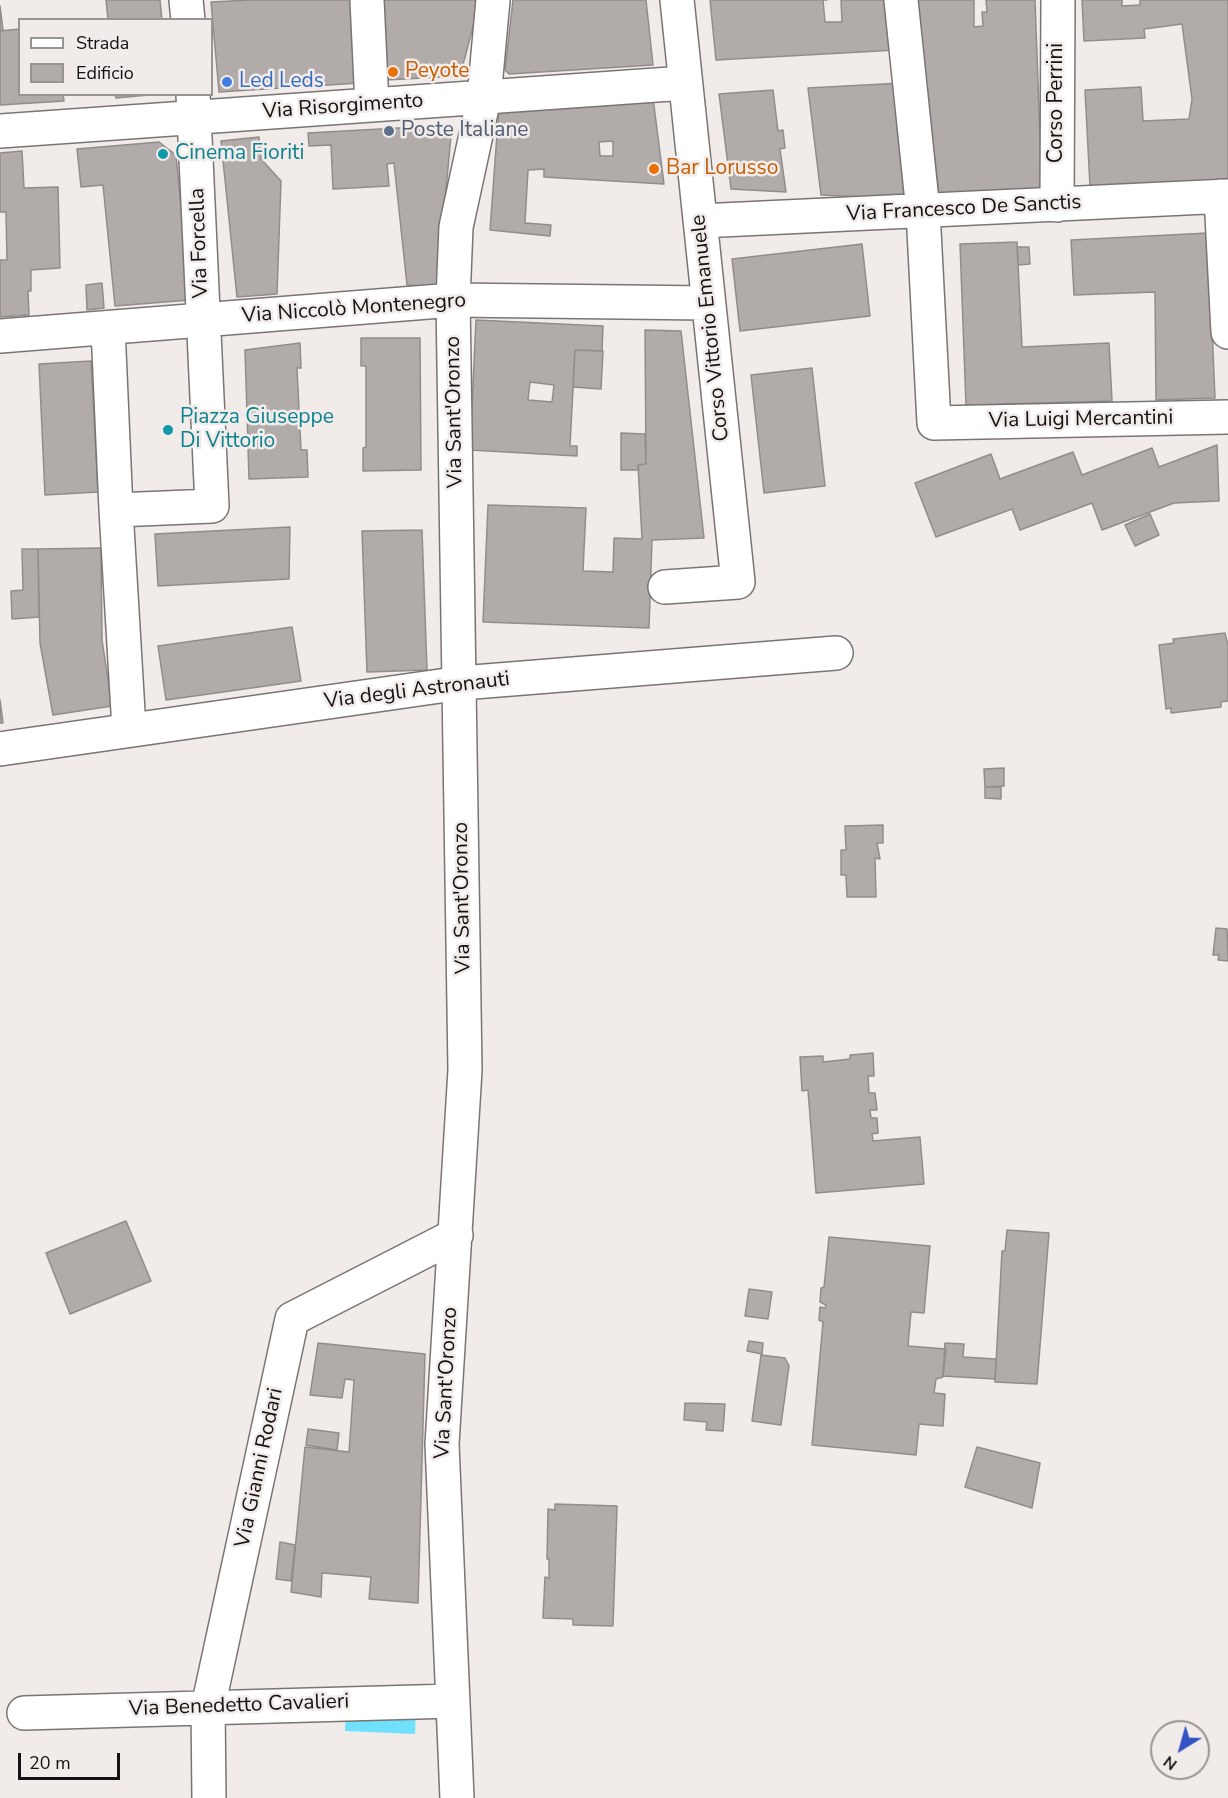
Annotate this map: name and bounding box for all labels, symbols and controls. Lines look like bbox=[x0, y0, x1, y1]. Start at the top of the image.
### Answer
legend bbox=[18, 18, 213, 96]
text: Strada bbox=[76, 31, 129, 55]
street label: Corso Perrini bbox=[1044, 43, 1070, 163]
place label: Peyote bbox=[405, 59, 469, 85]
text: Edificio bbox=[76, 61, 134, 85]
marker: Peyote bbox=[386, 65, 400, 79]
place label: Led Leds bbox=[239, 69, 324, 95]
marker: Led Leds bbox=[220, 75, 234, 89]
street label: Via Risorgimento bbox=[262, 89, 424, 125]
place label: Poste Italiane bbox=[401, 118, 528, 144]
marker: Poste Italiane bbox=[382, 124, 396, 138]
place label: Cinema Fioriti bbox=[175, 141, 304, 167]
marker: Cinema Fioriti bbox=[156, 147, 170, 161]
place label: Bar Lorusso bbox=[666, 156, 778, 182]
marker: Bar Lorusso bbox=[647, 162, 661, 176]
street label: Via Forcella bbox=[185, 187, 215, 299]
street label: Via Francesco De Sanctis bbox=[846, 190, 1082, 228]
street label: Corso Vittorio Emanuele bbox=[687, 213, 735, 443]
street label: Via Niccolò Montenegro bbox=[241, 289, 467, 329]
street label: Via Sant'Oronzo bbox=[441, 336, 469, 488]
place label: Piazza Giuseppe Di Vittorio bbox=[180, 405, 334, 455]
street label: Via Luigi Mercantini bbox=[989, 406, 1173, 434]
marker: Piazza Giuseppe Di Vittorio bbox=[161, 423, 175, 437]
street label: Via degli Astronauti bbox=[323, 667, 511, 715]
street label: Via Sant'Oronzo bbox=[449, 822, 477, 974]
street label: Via Sant'Oronzo bbox=[430, 1306, 464, 1460]
street label: Via Gianni Rodari bbox=[231, 1386, 289, 1550]
street label: Via Benedetto Cavalieri bbox=[128, 1690, 350, 1722]
north arrow bbox=[1150, 1720, 1210, 1780]
scale bar bbox=[21, 1741, 123, 1779]
text: N bbox=[1159, 1750, 1182, 1775]
text: 20 m bbox=[29, 1751, 71, 1775]

